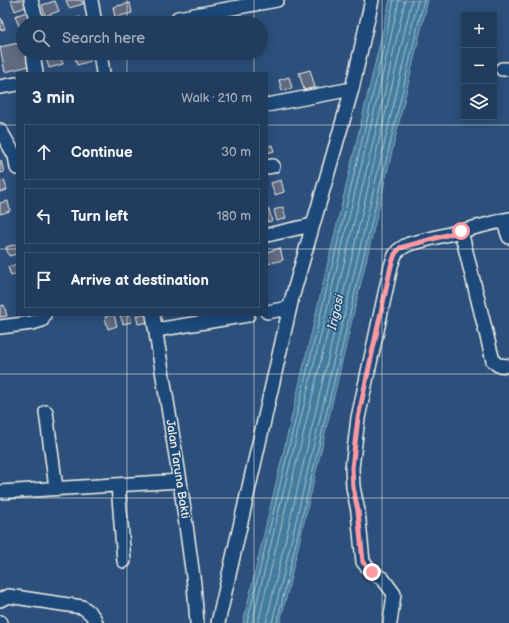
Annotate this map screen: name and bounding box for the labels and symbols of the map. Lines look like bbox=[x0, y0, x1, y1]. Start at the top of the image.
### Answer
route start bbox=[452, 222, 470, 240]
water label: Irigasi bbox=[324, 292, 348, 332]
street label: Jalan Taruna Bakti bbox=[162, 418, 193, 520]
route end bbox=[363, 563, 381, 581]

